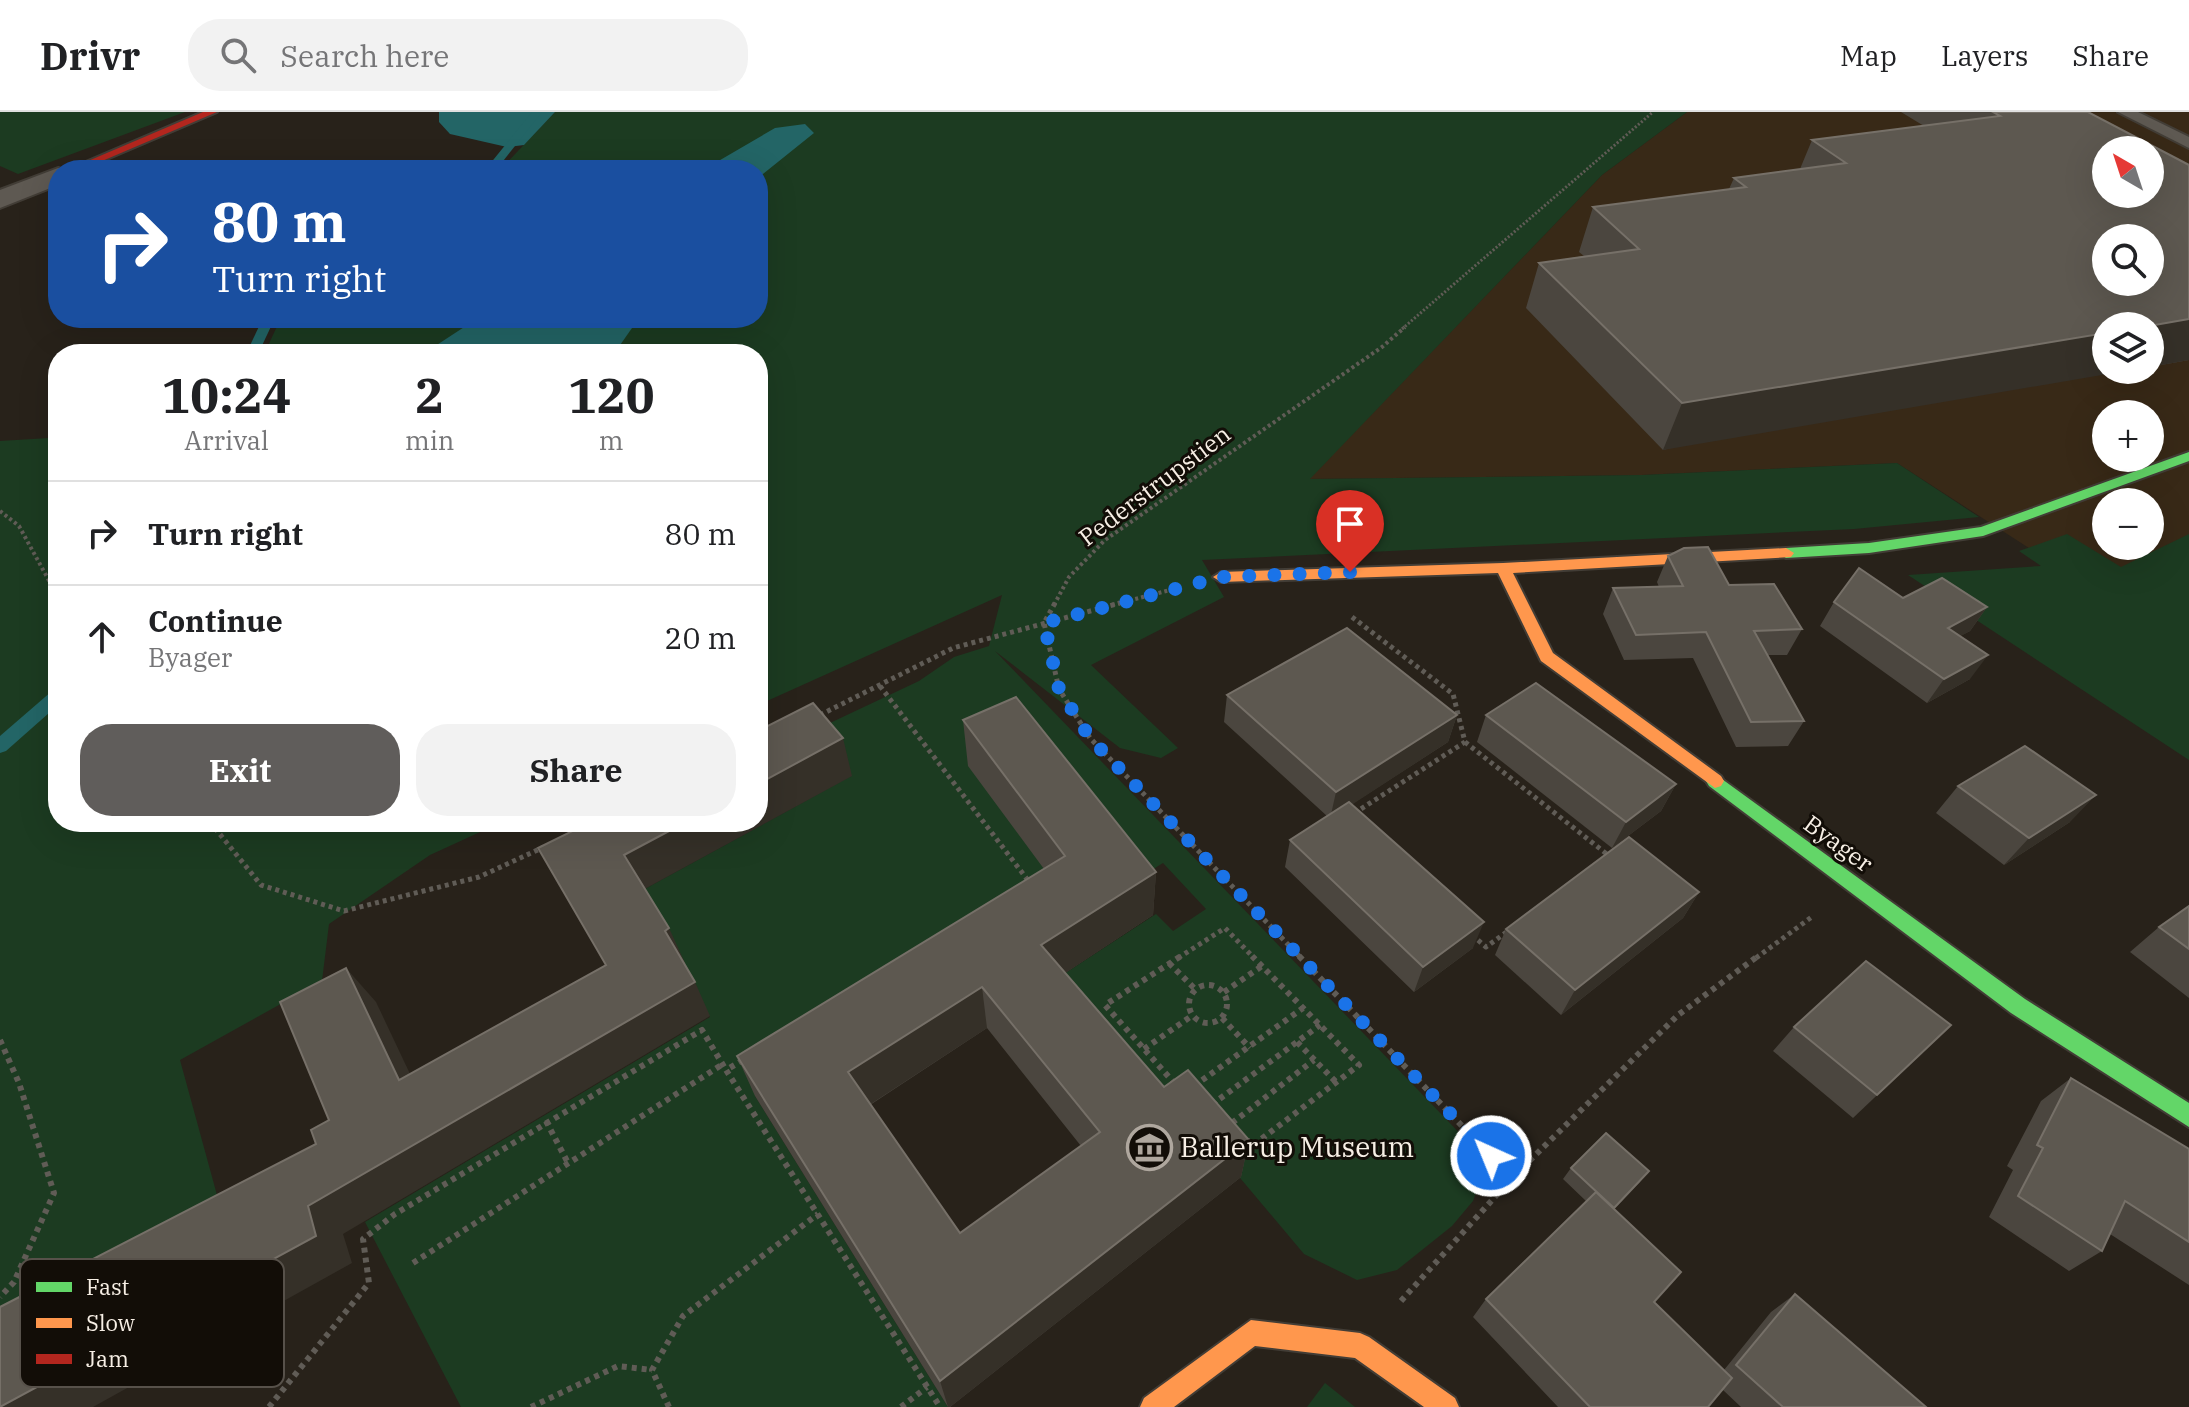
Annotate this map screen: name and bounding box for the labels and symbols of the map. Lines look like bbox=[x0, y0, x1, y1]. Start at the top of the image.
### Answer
north arrow bbox=[2092, 136, 2164, 208]
street label: Pederstrupstien bbox=[1072, 418, 1237, 553]
pin bbox=[1316, 490, 1384, 572]
street label: Byager bbox=[1798, 807, 1880, 879]
position arrow bbox=[1449, 1114, 1533, 1198]
museum icon: Ballerup Museum bbox=[1125, 1123, 1173, 1171]
place label: Ballerup Museum bbox=[1180, 1128, 1414, 1165]
legend bbox=[20, 1259, 284, 1387]
text: Fast bbox=[86, 1272, 129, 1301]
text: Slow bbox=[86, 1308, 135, 1337]
text: Jam bbox=[86, 1344, 129, 1373]

